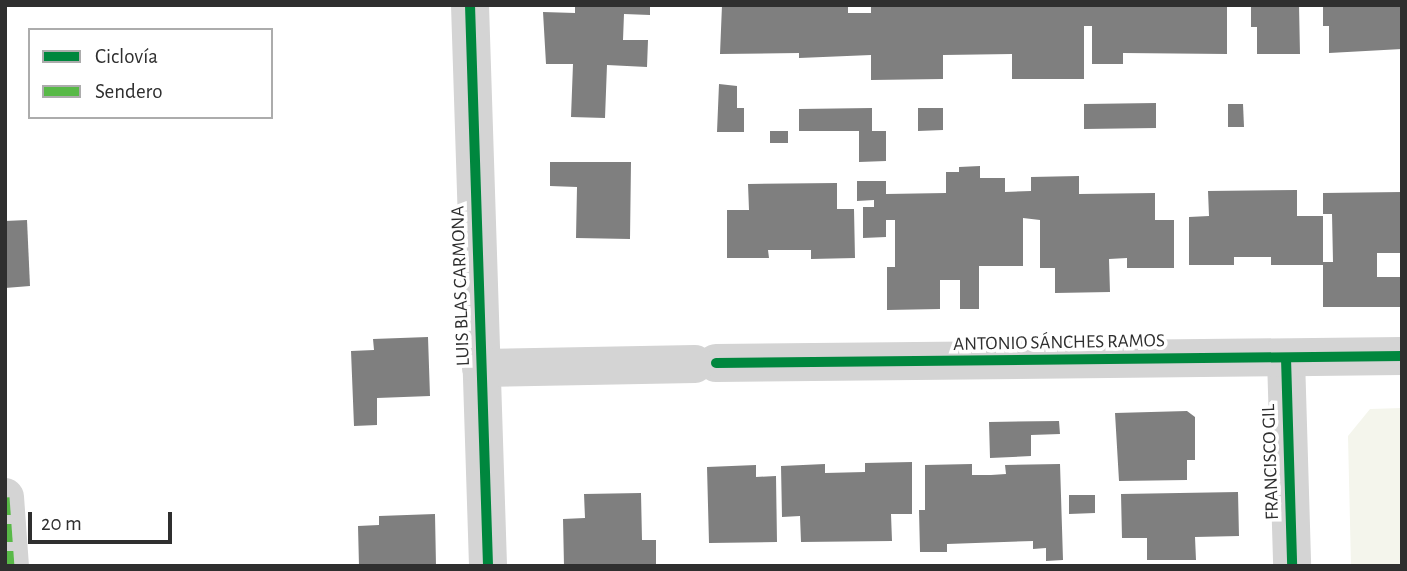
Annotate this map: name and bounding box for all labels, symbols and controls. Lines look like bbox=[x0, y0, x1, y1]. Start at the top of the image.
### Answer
legend bbox=[28, 28, 273, 119]
text: Ciclovía bbox=[95, 46, 158, 67]
text: Sendero bbox=[95, 81, 163, 102]
street label: LUIS BLAS CARMONA bbox=[447, 205, 475, 367]
street label: ANTONIO SÁNCHES RAMOS bbox=[953, 330, 1165, 356]
street label: FRANCISCO GIL bbox=[1258, 404, 1284, 520]
scale bar bbox=[32, 498, 175, 542]
text: 20 m bbox=[41, 513, 82, 534]

